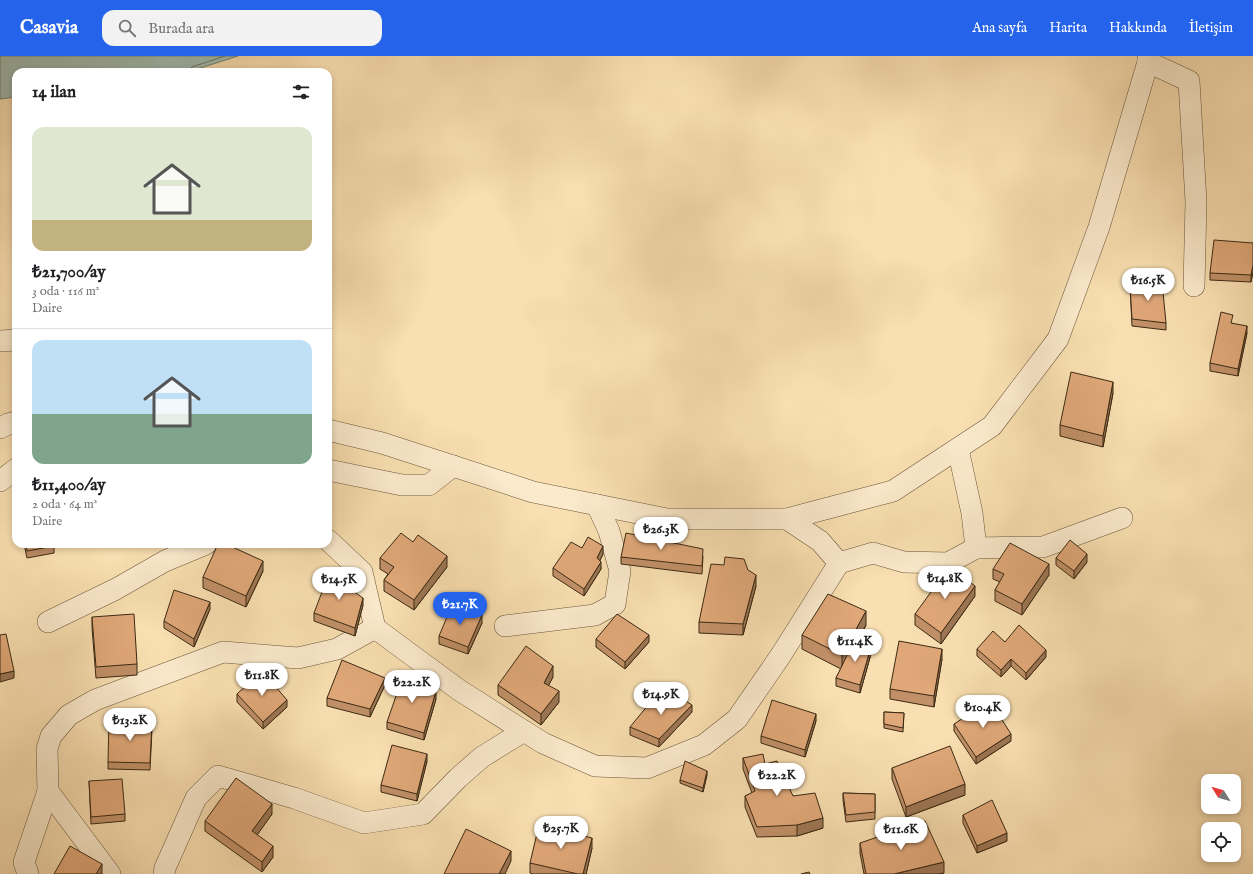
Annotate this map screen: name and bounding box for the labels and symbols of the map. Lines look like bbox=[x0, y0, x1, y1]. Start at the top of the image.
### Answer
pin: ₺16.5K bbox=[1115, 268, 1181, 302]
pin: ₺26.3K bbox=[628, 517, 694, 551]
pin: ₺14.8K bbox=[912, 566, 978, 600]
pin: ₺14.5K bbox=[306, 567, 372, 601]
pin: ₺21.7K bbox=[427, 592, 493, 626]
pin: ₺11.4K bbox=[822, 629, 888, 663]
pin: ₺11.8K bbox=[229, 663, 295, 697]
pin: ₺22.2K bbox=[379, 670, 445, 704]
pin: ₺14.9K bbox=[628, 682, 694, 716]
pin: ₺10.4K bbox=[950, 695, 1016, 729]
pin: ₺13.2K bbox=[97, 708, 163, 742]
pin: ₺22.2K bbox=[744, 763, 810, 797]
north arrow bbox=[1201, 774, 1241, 814]
pin: ₺25.7K bbox=[528, 816, 594, 850]
pin: ₺11.6K bbox=[868, 817, 934, 851]

